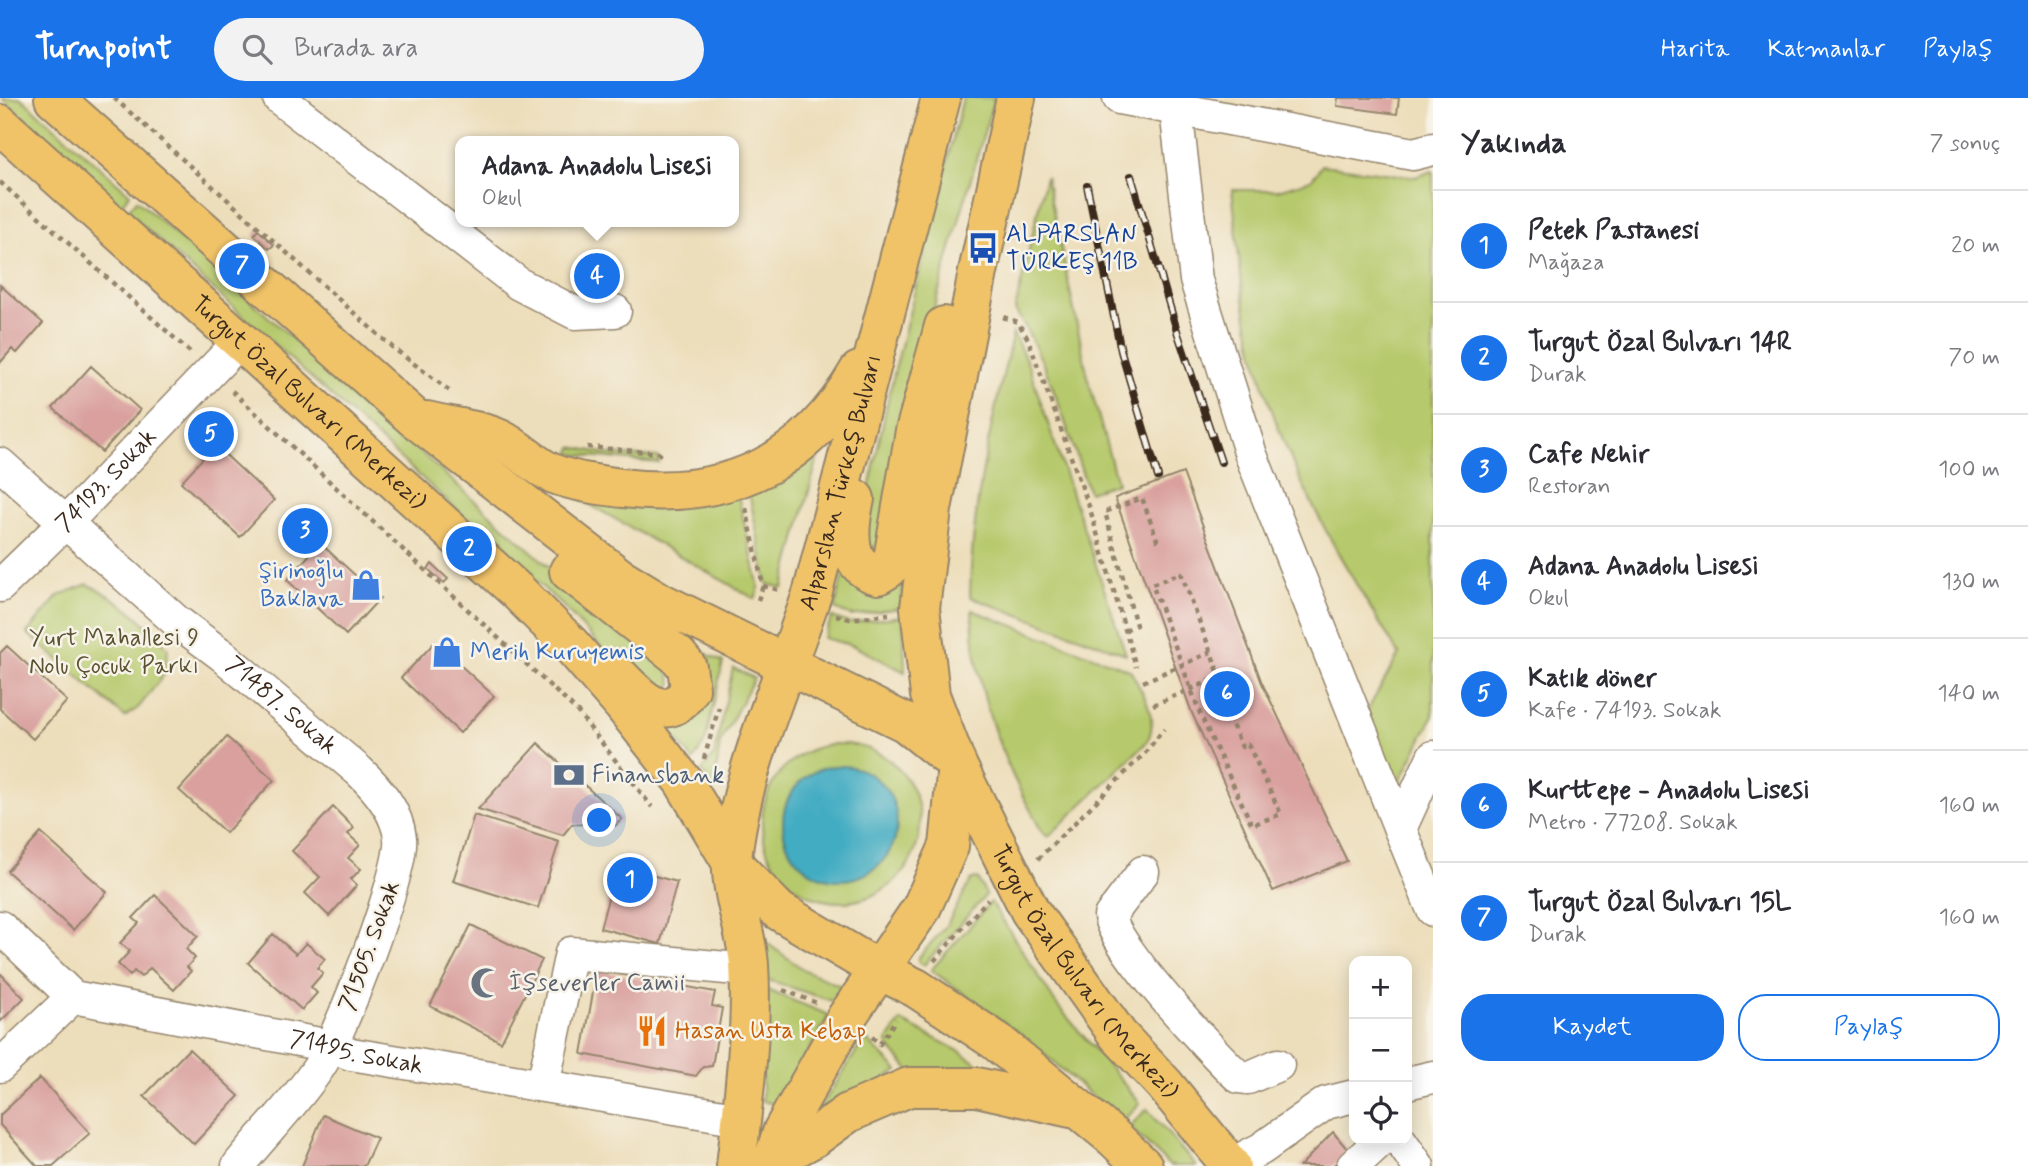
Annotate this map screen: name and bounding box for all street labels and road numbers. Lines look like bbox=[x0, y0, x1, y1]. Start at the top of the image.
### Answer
street label: Turgut Özal Bulvarı (Merkezi) bbox=[185, 289, 433, 517]
street label: Alparslan Türkeş Bulvarı bbox=[792, 351, 889, 615]
street label: 74193. Sokak bbox=[49, 422, 164, 539]
street label: 71487. Sokak bbox=[219, 649, 344, 762]
street label: Turgut Özal Bulvarı (Merkezi) bbox=[984, 839, 1186, 1106]
street label: 71505. Sokak bbox=[332, 876, 408, 1016]
street label: 71495. Sokak bbox=[287, 1023, 425, 1081]

